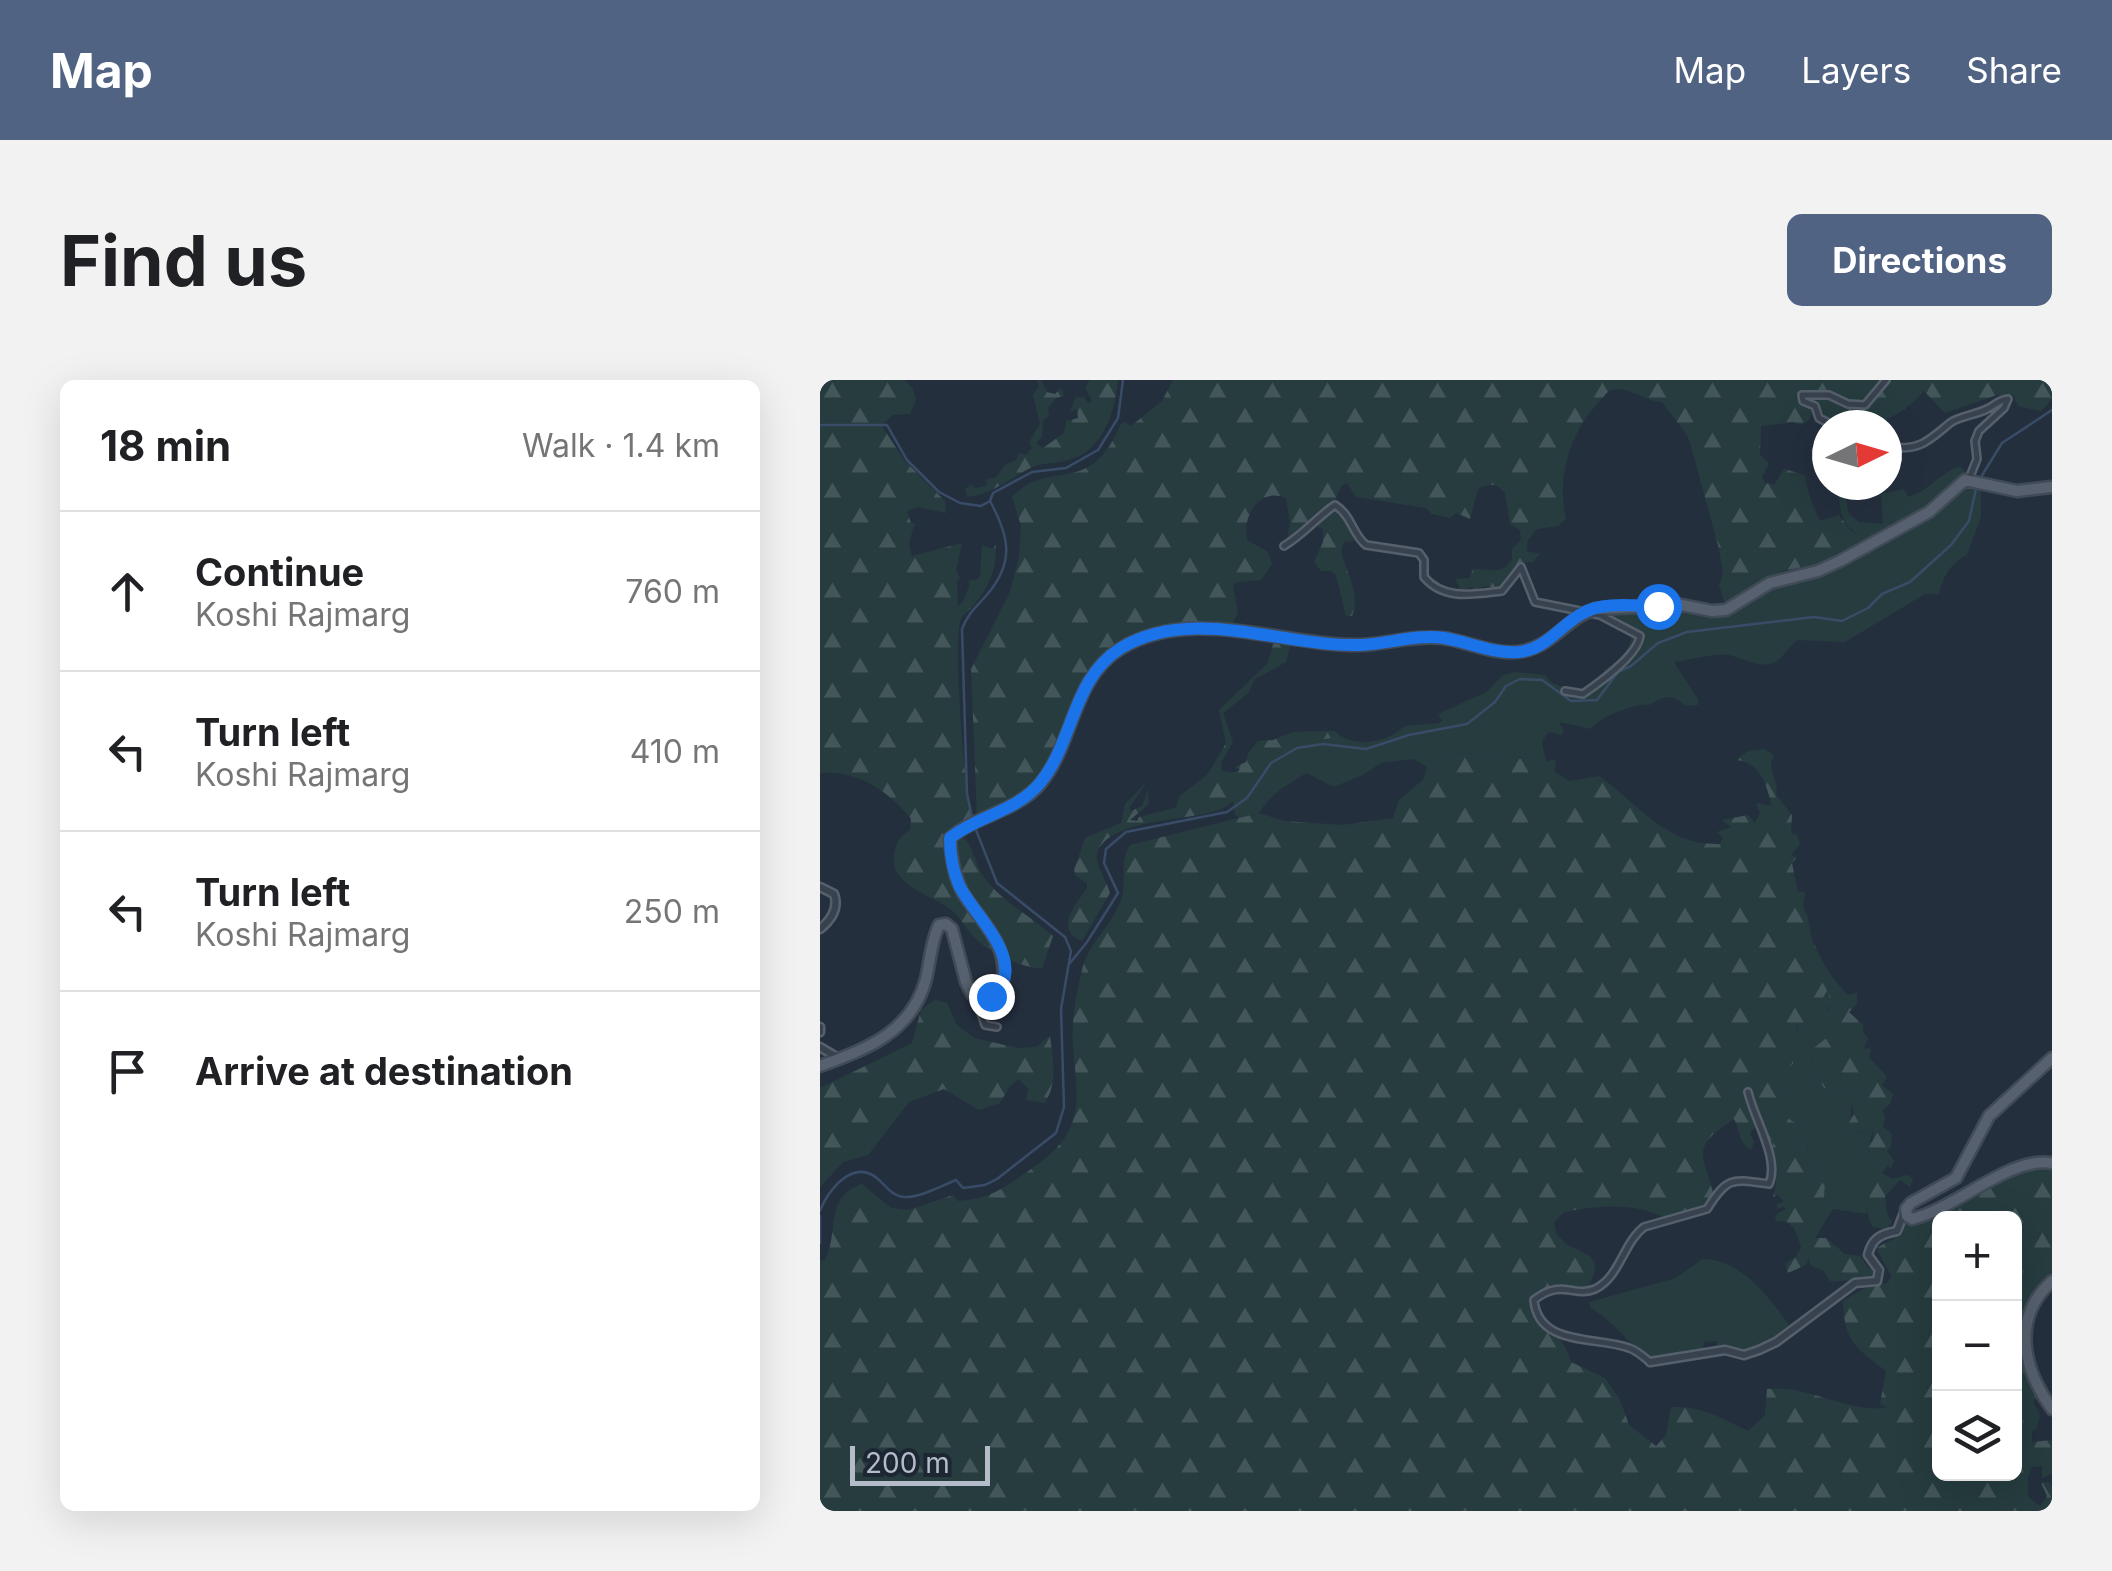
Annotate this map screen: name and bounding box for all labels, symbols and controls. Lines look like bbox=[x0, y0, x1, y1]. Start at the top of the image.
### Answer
text: Map bbox=[50, 41, 153, 100]
text: Map bbox=[1674, 49, 1746, 91]
text: Layers bbox=[1801, 49, 1911, 91]
text: Share bbox=[1966, 49, 2062, 91]
button: Directions bbox=[1787, 214, 2052, 306]
text: Find us bbox=[60, 218, 307, 303]
north arrow bbox=[1812, 410, 1902, 500]
text: 18 min bbox=[100, 420, 231, 471]
text: Walk · 1.4 km bbox=[522, 426, 720, 465]
text: Continue bbox=[195, 549, 364, 595]
icon: ahead bbox=[100, 564, 155, 619]
text: 760 m bbox=[625, 572, 720, 611]
route start bbox=[1636, 584, 1682, 630]
text: Koshi Rajmarg bbox=[195, 595, 410, 634]
text: Turn left bbox=[195, 709, 350, 755]
icon: left bbox=[100, 724, 155, 779]
text: 410 m bbox=[630, 732, 720, 771]
text: Koshi Rajmarg bbox=[195, 755, 410, 794]
text: Turn left bbox=[195, 869, 350, 915]
icon: left bbox=[100, 884, 155, 939]
text: 250 m bbox=[624, 892, 720, 931]
text: Koshi Rajmarg bbox=[195, 915, 410, 954]
route end bbox=[969, 974, 1015, 1020]
icon: arrive bbox=[100, 1044, 155, 1099]
text: Arrive at destination bbox=[195, 1048, 573, 1094]
map controls bbox=[1932, 1211, 2022, 1481]
button: + bbox=[1932, 1211, 2022, 1301]
button: − bbox=[1932, 1301, 2022, 1391]
button: layers bbox=[1932, 1391, 2022, 1481]
scale bar bbox=[850, 1441, 990, 1486]
text: 200 m bbox=[865, 1446, 950, 1480]

